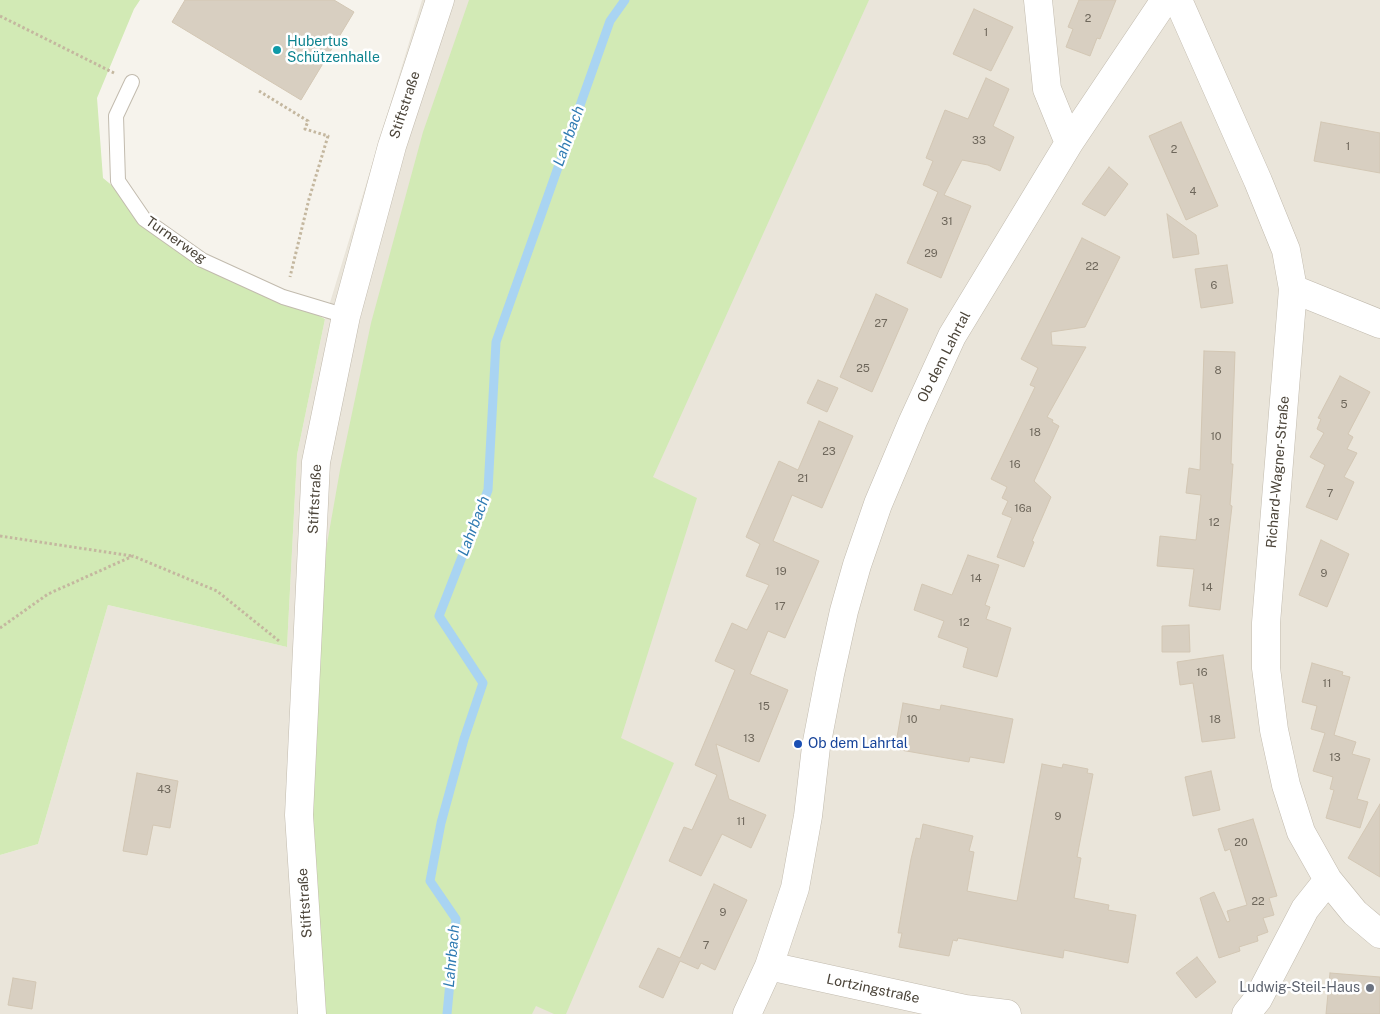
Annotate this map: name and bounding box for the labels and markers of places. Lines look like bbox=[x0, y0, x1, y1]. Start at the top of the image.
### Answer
place label: Hubertus Schützenhalle bbox=[287, 34, 380, 66]
marker: Hubertus Schützenhalle bbox=[271, 44, 283, 56]
place label: Ob dem Lahrtal bbox=[808, 736, 908, 752]
marker: Ob dem Lahrtal bbox=[792, 738, 804, 750]
place label: Ludwig-Steil-Haus bbox=[1239, 980, 1360, 996]
marker: Ludwig-Steil-Haus bbox=[1364, 982, 1376, 994]

